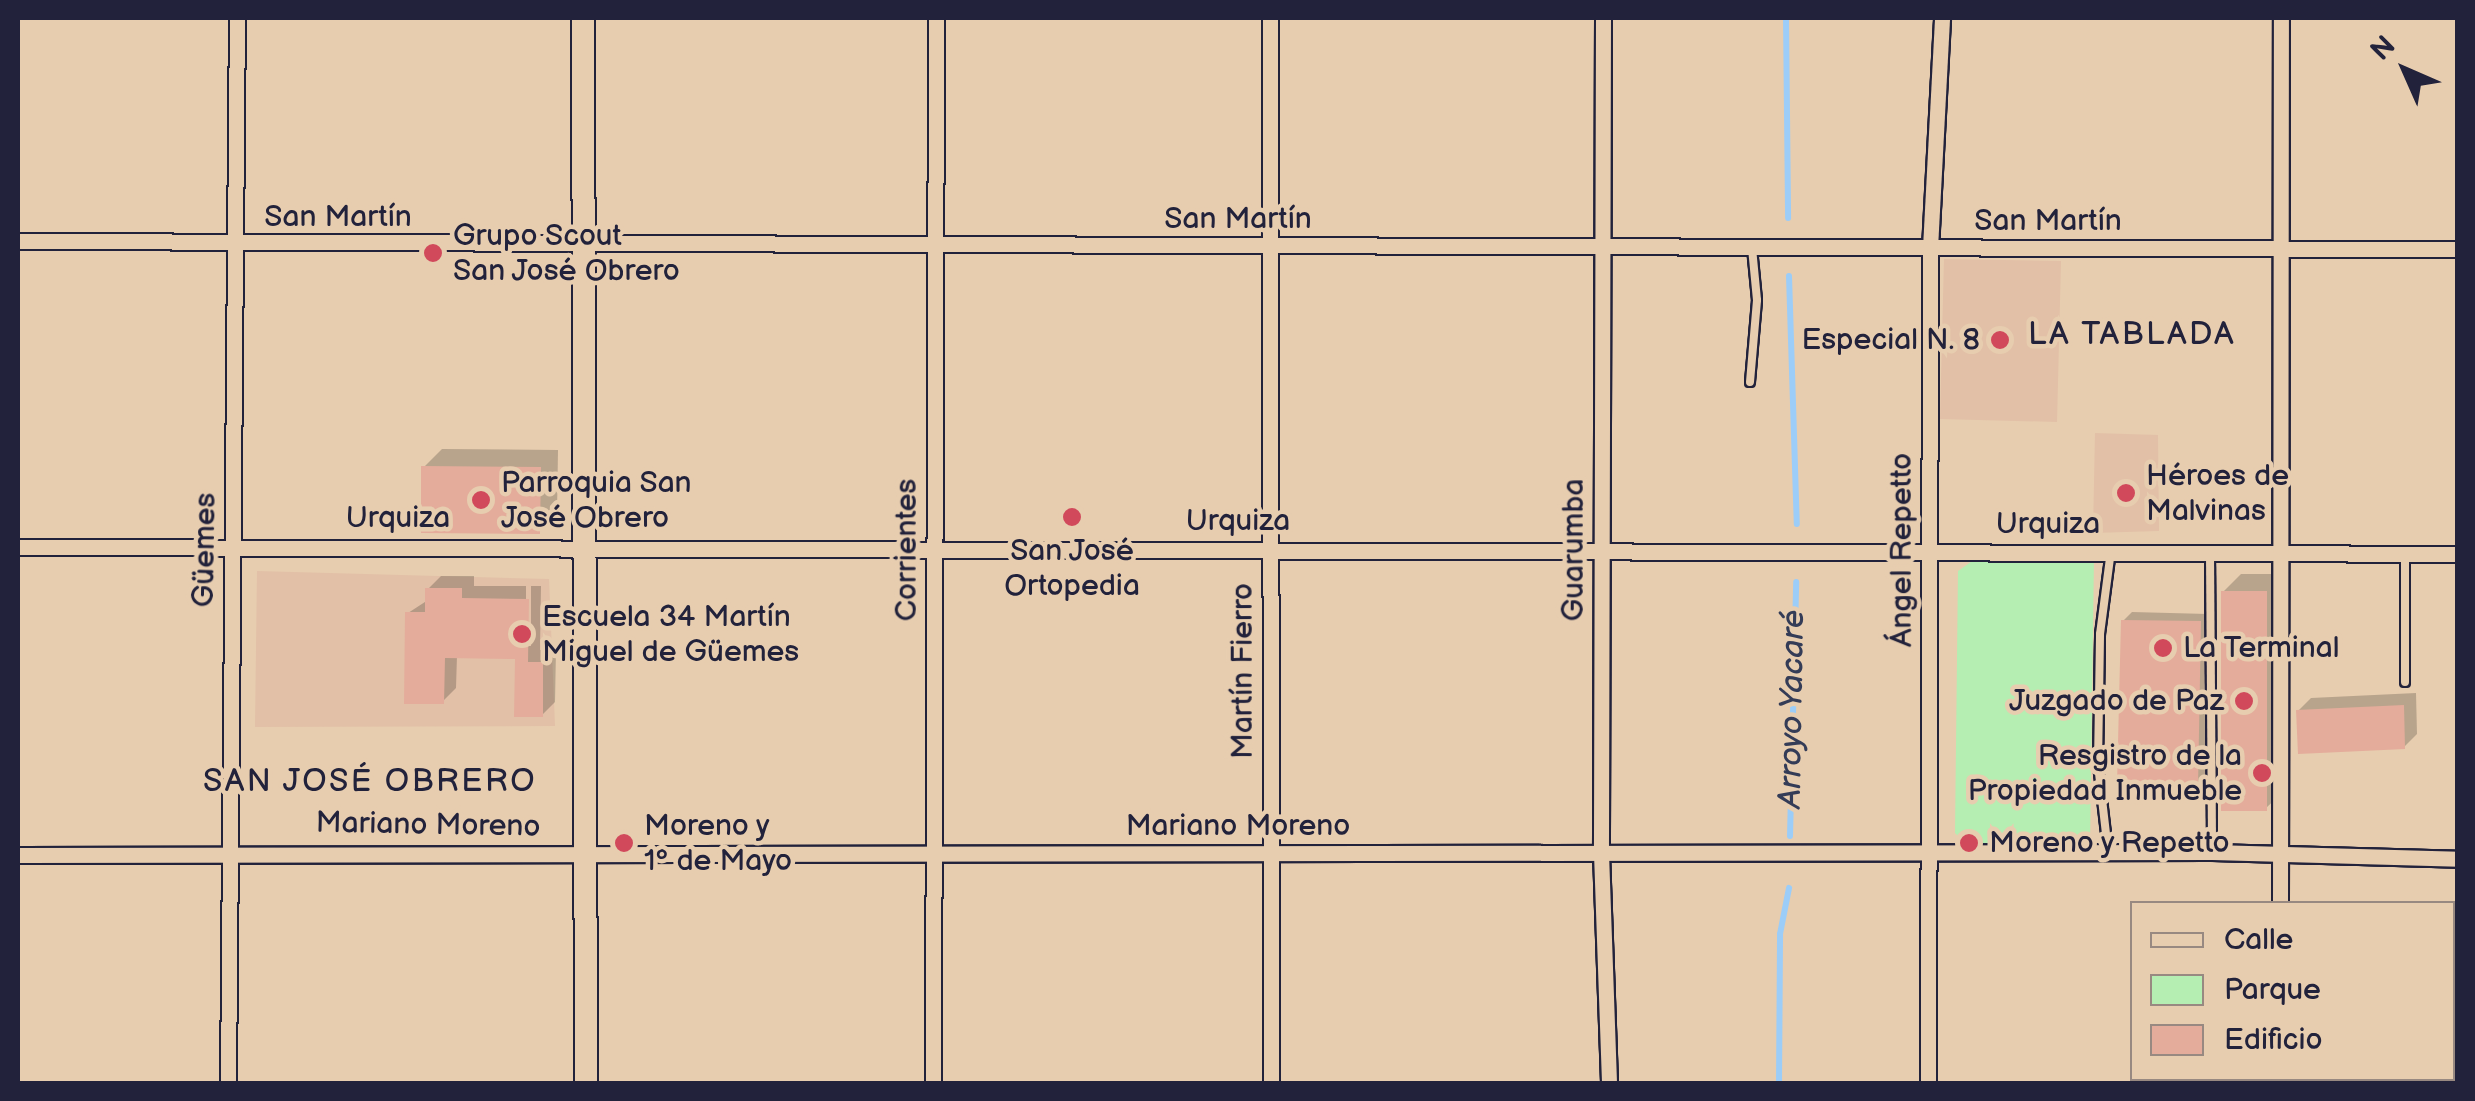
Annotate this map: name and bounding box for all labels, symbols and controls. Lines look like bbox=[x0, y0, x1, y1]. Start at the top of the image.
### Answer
north arrow bbox=[2355, 20, 2455, 120]
text: N bbox=[2364, 29, 2403, 68]
street label: San Martín bbox=[264, 199, 412, 235]
street label: San Martín bbox=[1164, 201, 1312, 237]
street label: San Martín bbox=[1974, 203, 2122, 239]
place label: Grupo Scout San José Obrero bbox=[453, 218, 681, 288]
marker: Grupo Scout San José Obrero bbox=[422, 242, 444, 264]
district label: LA TABLADA bbox=[2028, 316, 2236, 354]
place label: Especial N. 8 bbox=[1801, 322, 1980, 358]
marker: Especial N. 8 bbox=[1989, 329, 2011, 351]
street label: Ángel Repetto bbox=[1884, 453, 1920, 647]
place label: Héroes de Malvinas bbox=[2146, 458, 2289, 528]
place label: Parroquia San José Obrero bbox=[501, 465, 692, 536]
street label: Corrientes bbox=[889, 479, 925, 621]
street label: Guarumba bbox=[1556, 479, 1592, 621]
marker: Héroes de Malvinas bbox=[2115, 482, 2137, 504]
marker: Parroquia San José Obrero bbox=[470, 489, 492, 511]
street label: Güemes bbox=[186, 492, 224, 608]
street label: Urquiza bbox=[346, 500, 450, 536]
street label: Urquiza bbox=[1186, 503, 1290, 539]
marker: San José Ortopedia bbox=[1061, 506, 1083, 528]
street label: Urquiza bbox=[1996, 506, 2100, 542]
place label: San José Ortopedia bbox=[1004, 533, 1140, 604]
street label: Martín Fierro bbox=[1225, 583, 1261, 759]
place label: Escuela 34 Martín Miguel de Güemes bbox=[542, 599, 799, 670]
water label: Arroyo Yacaré bbox=[1772, 608, 1814, 810]
marker: Escuela 34 Martín Miguel de Güemes bbox=[511, 623, 533, 645]
place label: La Terminal bbox=[2183, 630, 2340, 666]
marker: La Terminal bbox=[2152, 637, 2174, 659]
place label: Juzgado de Paz bbox=[2009, 683, 2224, 719]
marker: Juzgado de Paz bbox=[2233, 690, 2255, 712]
place label: Resgistro de la Propiedad Inmueble bbox=[1968, 738, 2242, 808]
marker: Resgistro de la Propiedad Inmueble bbox=[2251, 762, 2273, 784]
district label: SAN JOSÉ OBRERO bbox=[202, 763, 538, 801]
street label: Mariano Moreno bbox=[315, 805, 541, 845]
place label: Moreno y 1º de Mayo bbox=[644, 808, 792, 878]
street label: Mariano Moreno bbox=[1126, 808, 1350, 844]
place label: Moreno y Repetto bbox=[1989, 825, 2233, 861]
marker: Moreno y 1º de Mayo bbox=[613, 832, 635, 854]
marker: Moreno y Repetto bbox=[1958, 832, 1980, 854]
legend bbox=[2130, 901, 2455, 1081]
text: Calle bbox=[2224, 922, 2293, 958]
text: Parque bbox=[2224, 972, 2321, 1008]
text: Edificio bbox=[2224, 1022, 2323, 1058]

